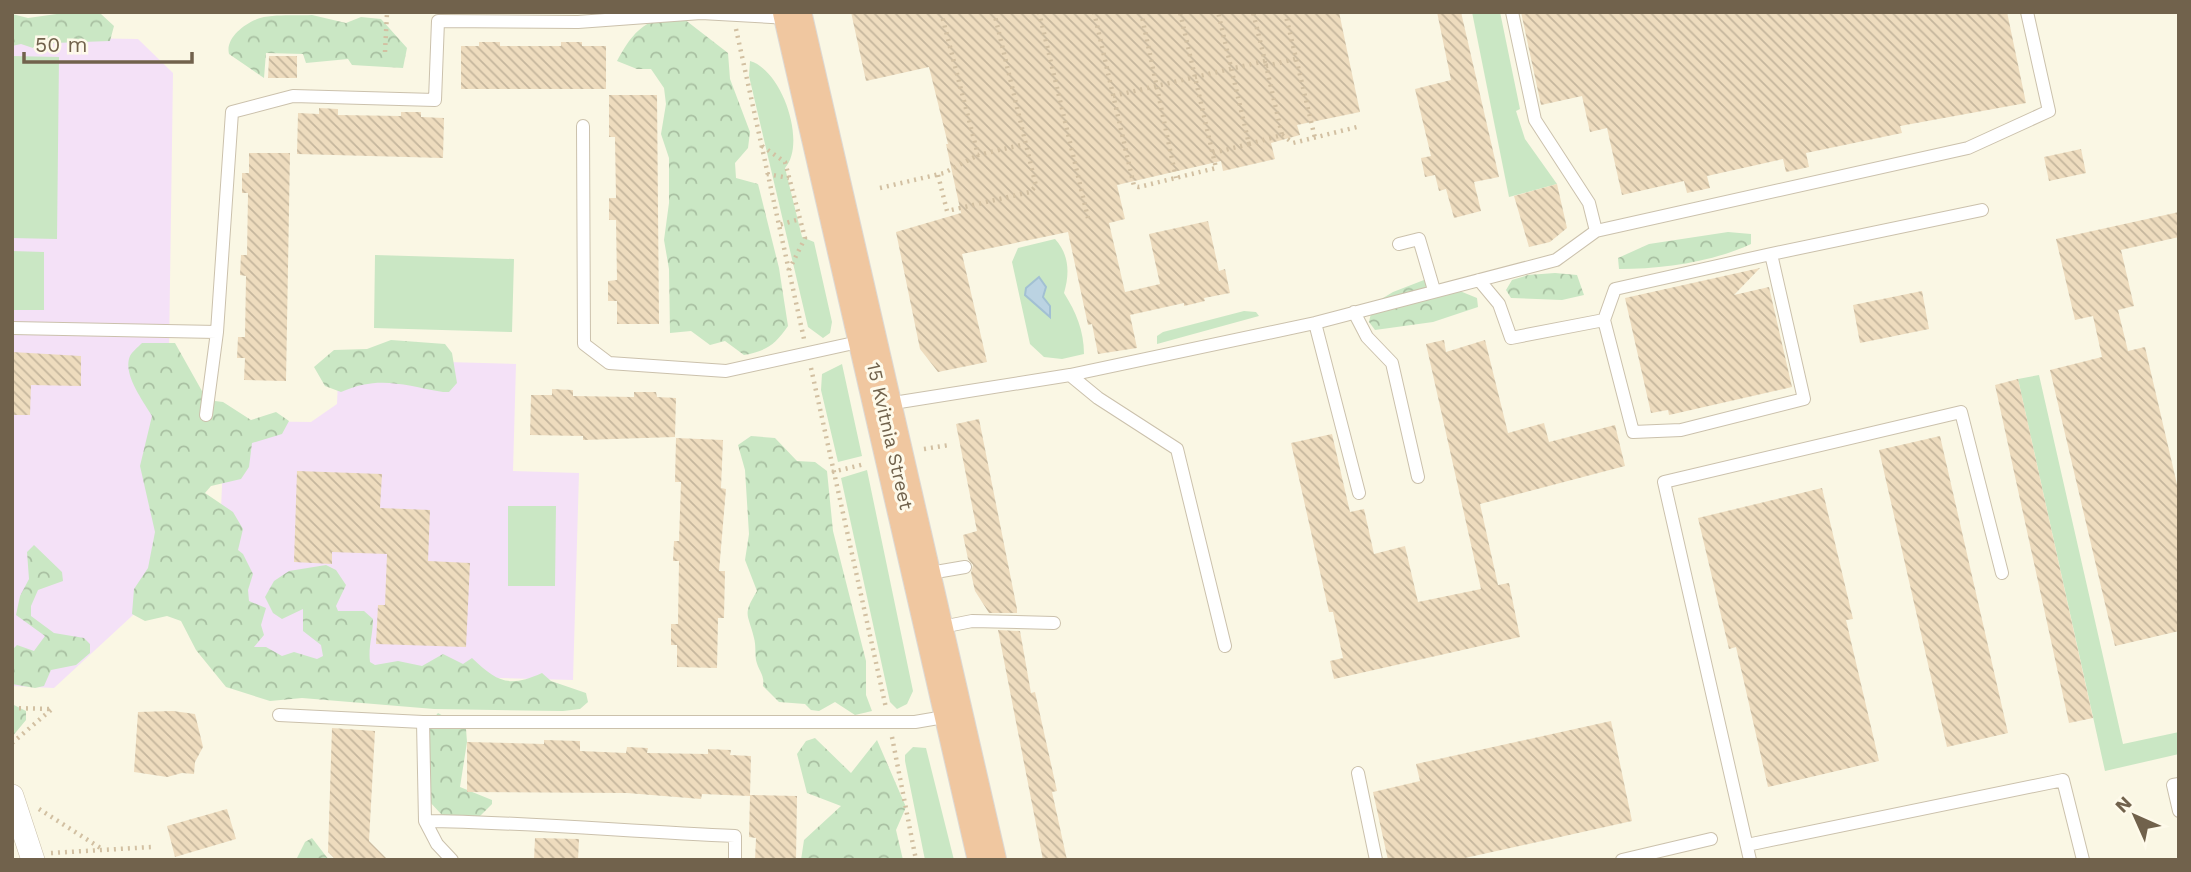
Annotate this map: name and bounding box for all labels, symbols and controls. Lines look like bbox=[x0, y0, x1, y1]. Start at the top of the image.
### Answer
scale bar bbox=[24, 21, 192, 65]
text: 50 m bbox=[35, 32, 87, 57]
street label: 15 Kvitnia Street bbox=[862, 360, 918, 512]
north arrow bbox=[2100, 781, 2170, 851]
text: N bbox=[2110, 791, 2136, 817]

